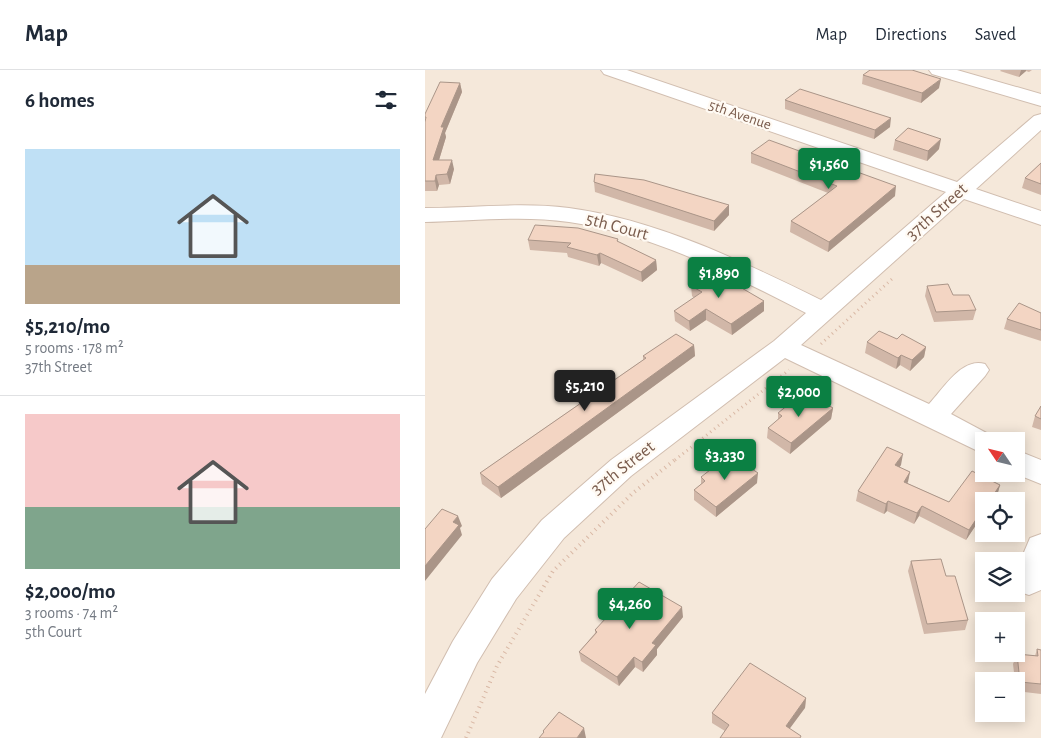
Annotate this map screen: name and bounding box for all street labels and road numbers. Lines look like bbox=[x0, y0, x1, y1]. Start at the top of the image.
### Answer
street label: 5th Avenue bbox=[707, 97, 773, 133]
street label: 37th Street bbox=[903, 180, 971, 244]
street label: 5th Court bbox=[584, 210, 650, 244]
street label: 37th Street bbox=[588, 438, 658, 498]

